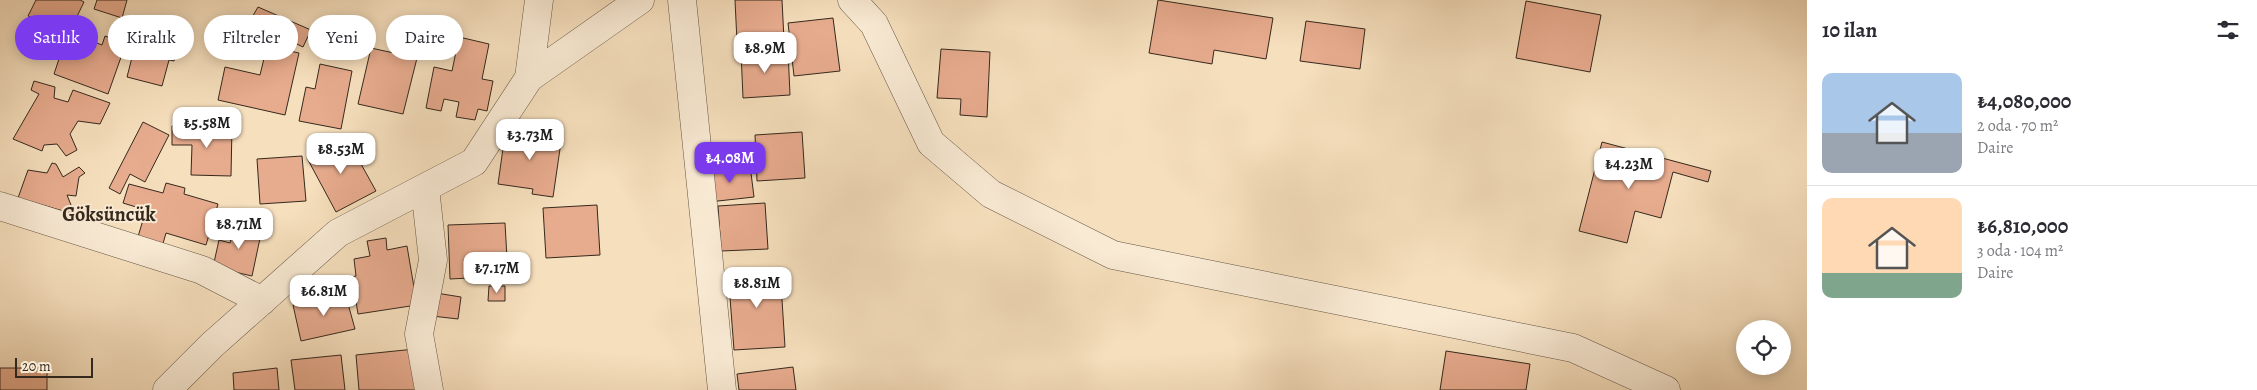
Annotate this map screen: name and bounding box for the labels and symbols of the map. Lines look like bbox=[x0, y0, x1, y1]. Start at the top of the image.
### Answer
pin: ₺8.9M bbox=[730, 32, 800, 74]
pin: ₺5.58M bbox=[166, 106, 248, 149]
pin: ₺3.73M bbox=[489, 119, 571, 161]
pin: ₺8.53M bbox=[300, 132, 382, 175]
pin: ₺4.08M bbox=[689, 142, 771, 184]
pin: ₺4.23M bbox=[1588, 148, 1670, 190]
district label: Göksüncük bbox=[62, 201, 156, 228]
pin: ₺8.71M bbox=[198, 208, 280, 250]
pin: ₺7.17M bbox=[456, 252, 538, 294]
pin: ₺8.81M bbox=[716, 266, 798, 309]
pin: ₺6.81M bbox=[283, 274, 365, 317]
scale bar bbox=[15, 355, 92, 378]

